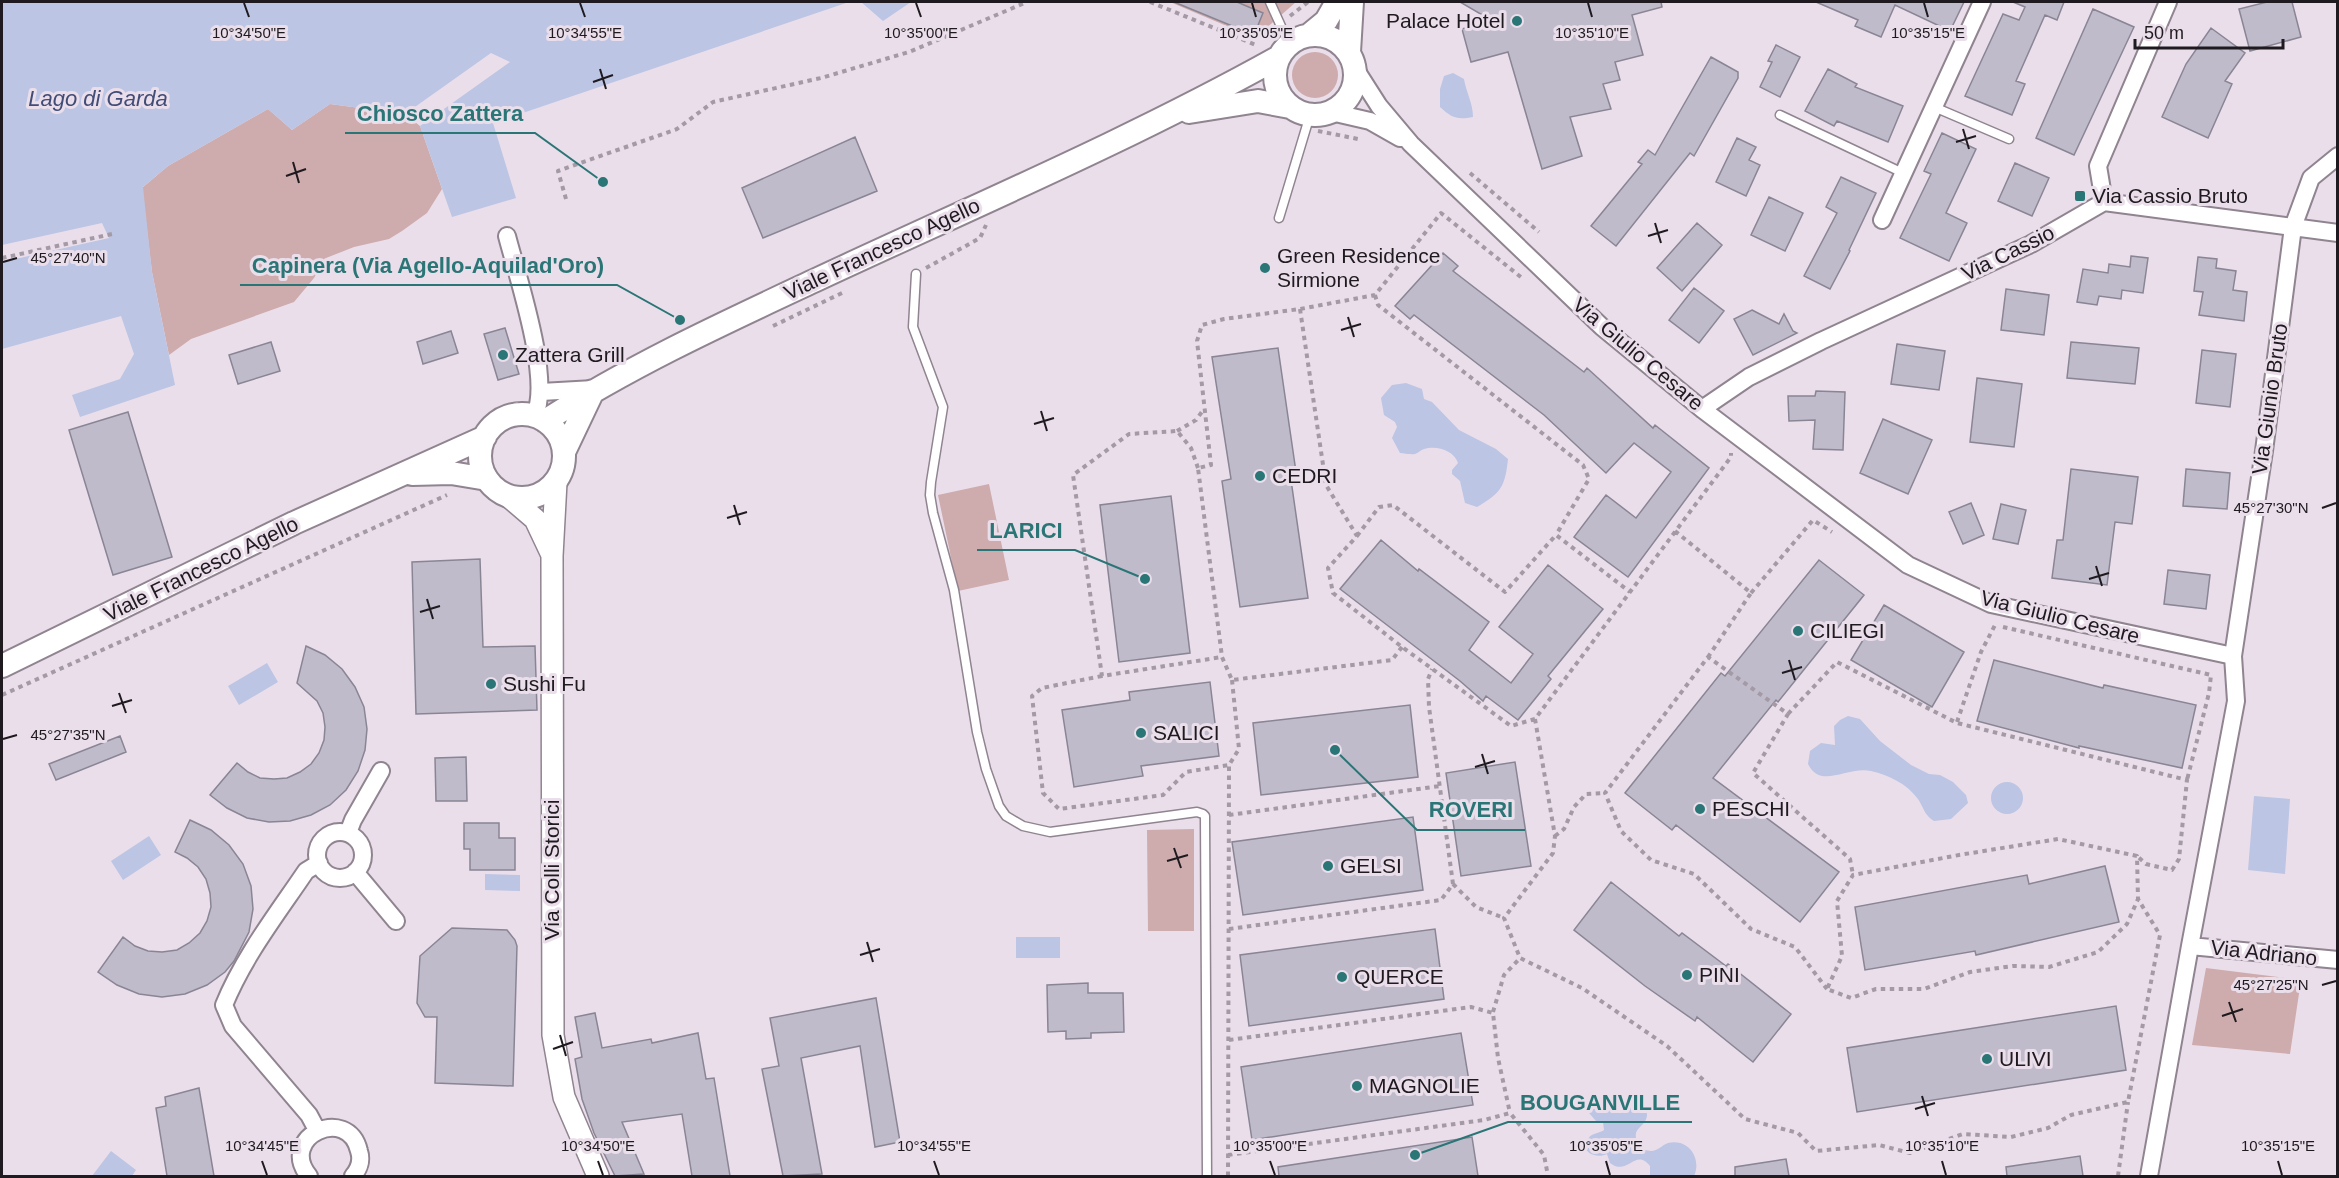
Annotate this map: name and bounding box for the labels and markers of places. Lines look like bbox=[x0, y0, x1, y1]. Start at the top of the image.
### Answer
place label: Palace Hotel bbox=[1386, 9, 1505, 32]
marker: Palace Hotel bbox=[1510, 14, 1524, 28]
callout: Chiosco Zattera bbox=[345, 93, 535, 133]
place label: Via Cassio Bruto bbox=[2092, 184, 2248, 207]
marker: Via Cassio Bruto bbox=[2073, 189, 2087, 203]
place label: Green Residence Sirmione bbox=[1277, 244, 1440, 291]
callout: Capinera (Via Agello-Aquilad'Oro) bbox=[240, 245, 617, 285]
marker: Green Residence Sirmione bbox=[1258, 261, 1272, 275]
place label: Zattera Grill bbox=[515, 343, 625, 366]
marker: Zattera Grill bbox=[496, 348, 510, 362]
place label: CEDRI bbox=[1272, 464, 1337, 487]
marker: CEDRI bbox=[1253, 469, 1267, 483]
callout: LARICI bbox=[977, 510, 1075, 550]
place label: CILIEGI bbox=[1810, 619, 1885, 642]
marker: CILIEGI bbox=[1791, 624, 1805, 638]
place label: Sushi Fu bbox=[503, 672, 586, 695]
marker: Sushi Fu bbox=[484, 677, 498, 691]
place label: SALICI bbox=[1153, 721, 1220, 744]
marker: SALICI bbox=[1134, 726, 1148, 740]
callout: ROVERI bbox=[1417, 790, 1525, 830]
place label: PESCHI bbox=[1712, 797, 1790, 820]
marker: PESCHI bbox=[1693, 802, 1707, 816]
place label: GELSI bbox=[1340, 854, 1402, 877]
marker: GELSI bbox=[1321, 859, 1335, 873]
place label: PINI bbox=[1699, 963, 1740, 986]
place label: QUERCE bbox=[1354, 965, 1444, 988]
marker: PINI bbox=[1680, 968, 1694, 982]
marker: QUERCE bbox=[1335, 970, 1349, 984]
place label: ULIVI bbox=[1999, 1047, 2052, 1070]
marker: ULIVI bbox=[1980, 1052, 1994, 1066]
place label: MAGNOLIE bbox=[1369, 1074, 1480, 1097]
marker: MAGNOLIE bbox=[1350, 1079, 1364, 1093]
callout: BOUGANVILLE bbox=[1508, 1082, 1692, 1122]

